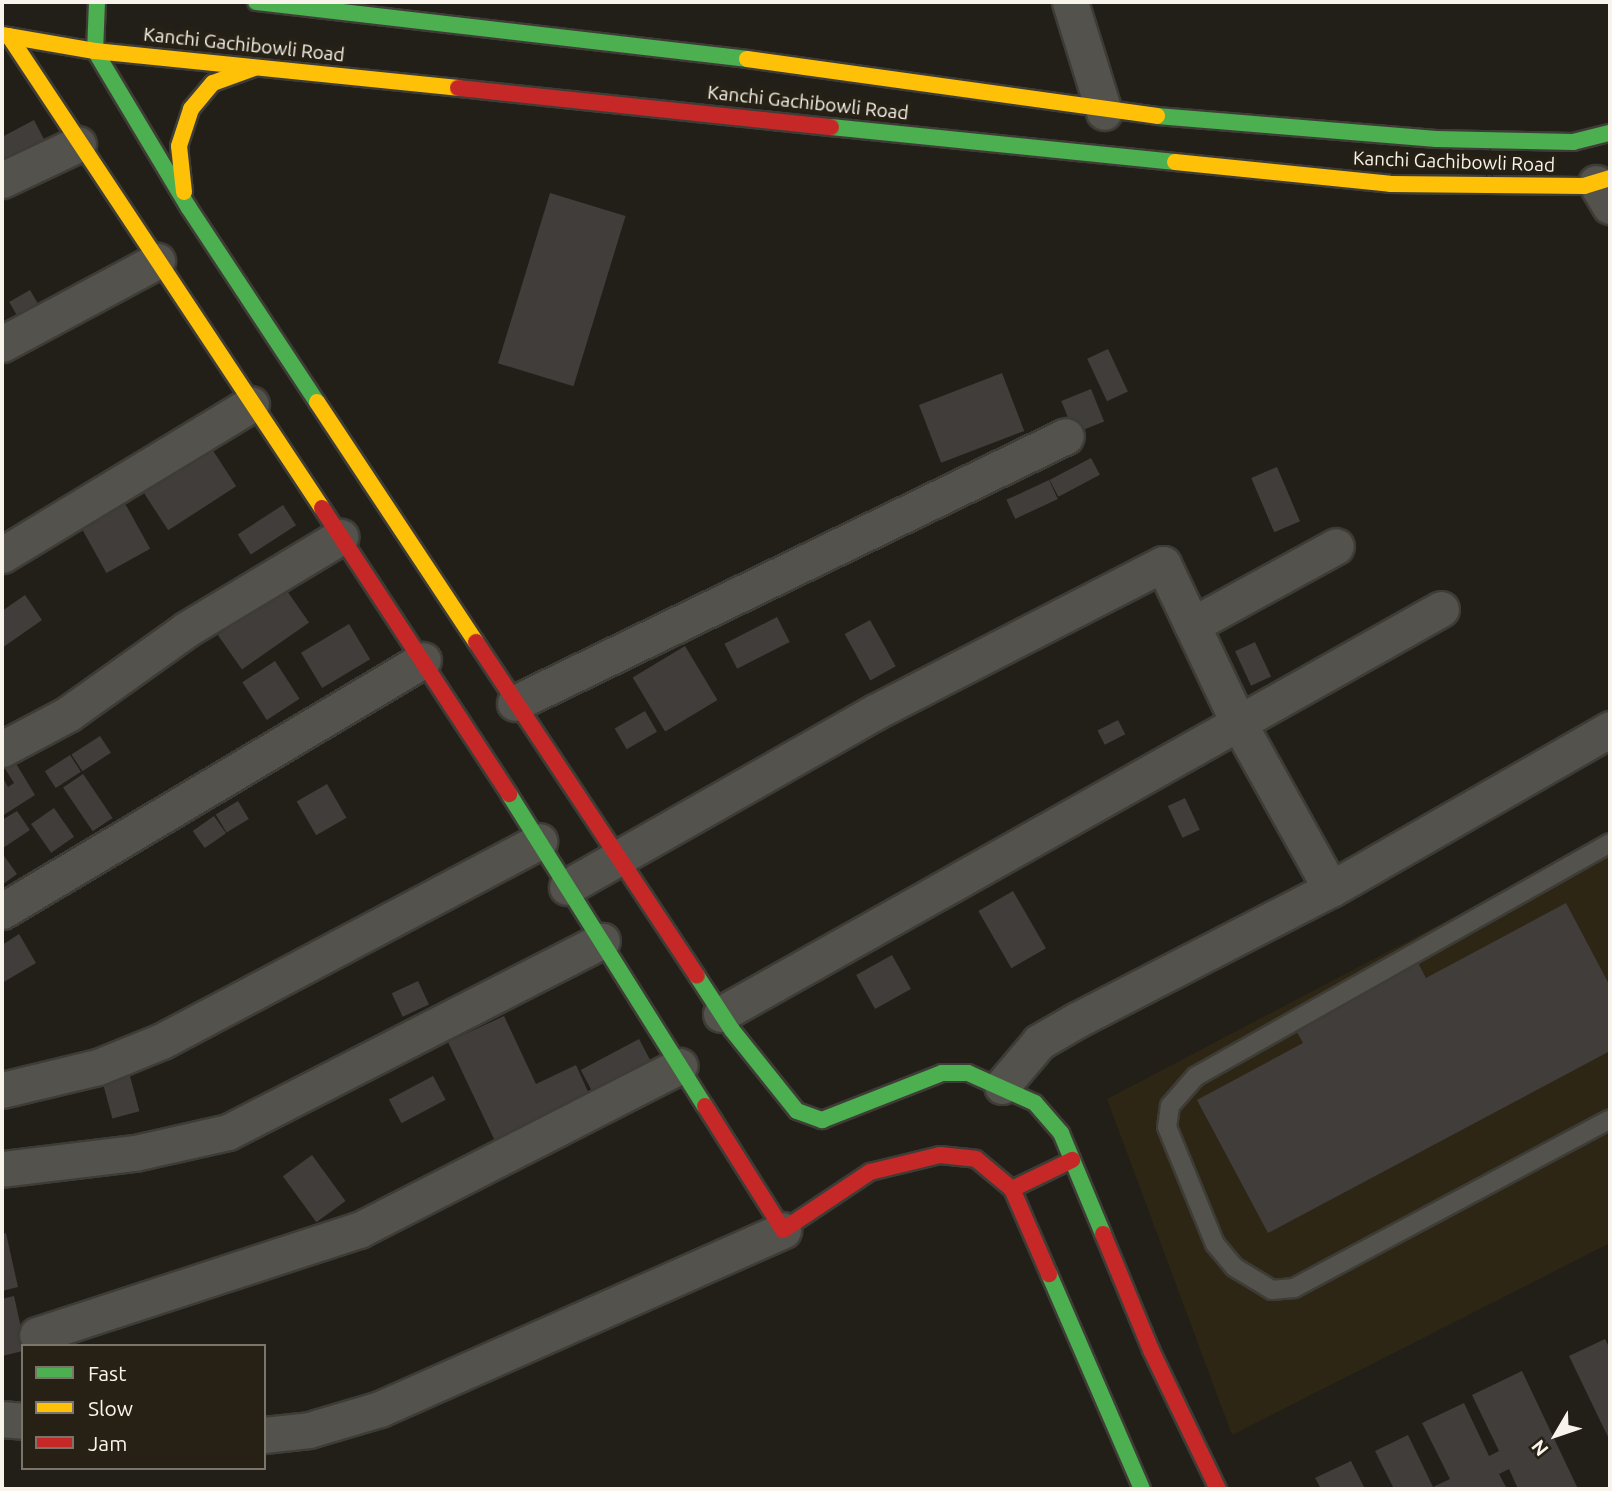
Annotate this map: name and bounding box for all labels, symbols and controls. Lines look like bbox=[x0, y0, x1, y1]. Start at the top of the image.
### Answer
street label: Kanchi Gachibowli Road bbox=[142, 23, 346, 67]
street label: Kanchi Gachibowli Road bbox=[706, 81, 910, 125]
street label: Kanchi Gachibowli Road bbox=[1353, 147, 1555, 177]
legend bbox=[21, 1344, 266, 1470]
text: Fast bbox=[88, 1361, 126, 1385]
text: Slow bbox=[88, 1396, 133, 1420]
north arrow bbox=[1521, 1400, 1591, 1470]
text: Jam bbox=[88, 1431, 127, 1455]
text: N bbox=[1527, 1436, 1553, 1461]

